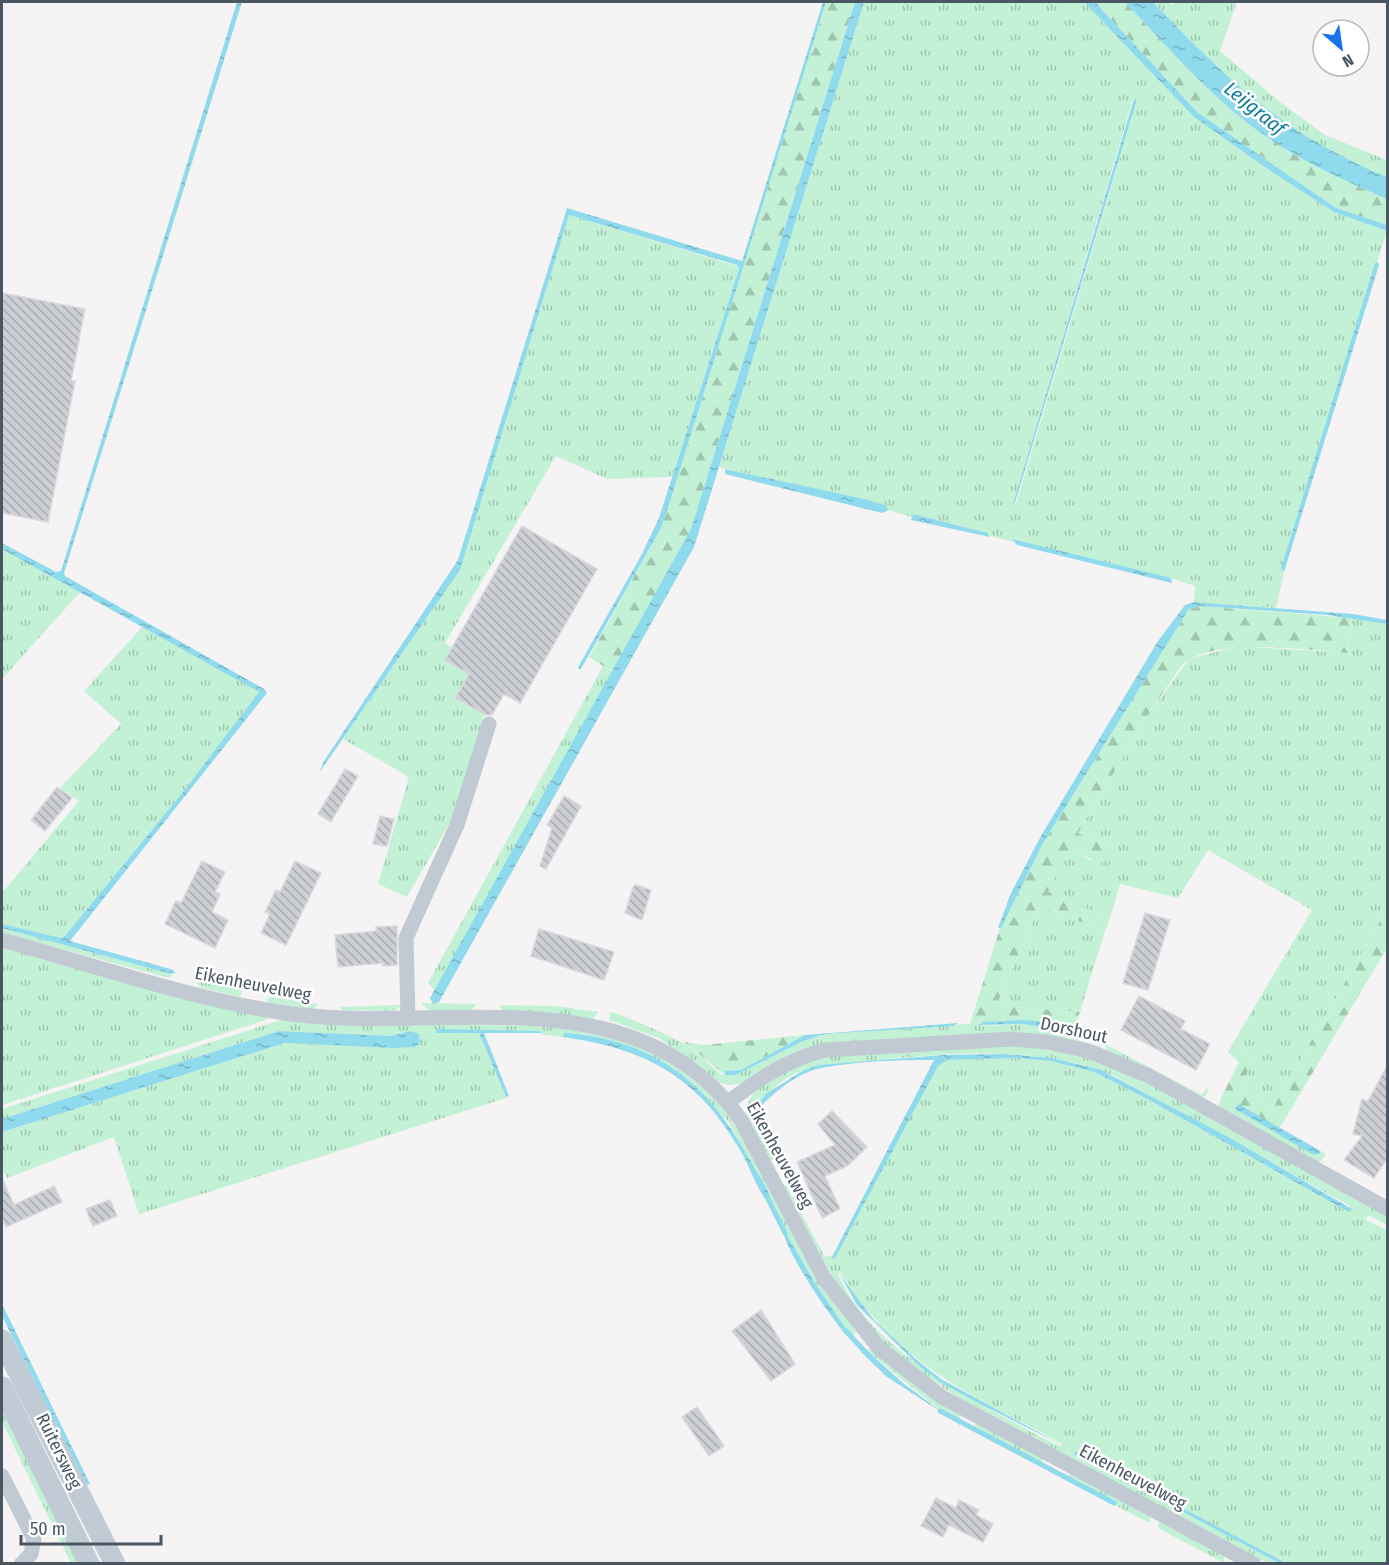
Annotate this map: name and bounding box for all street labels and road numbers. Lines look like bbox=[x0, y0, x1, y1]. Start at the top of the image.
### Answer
street label: Eikenheuvelweg bbox=[193, 962, 314, 1006]
street label: Dorshout bbox=[1039, 1012, 1110, 1048]
street label: Eikenheuvelweg bbox=[742, 1098, 819, 1212]
street label: Ruitersweg bbox=[31, 1410, 87, 1493]
street label: Eikenheuvelweg bbox=[1076, 1440, 1191, 1515]

